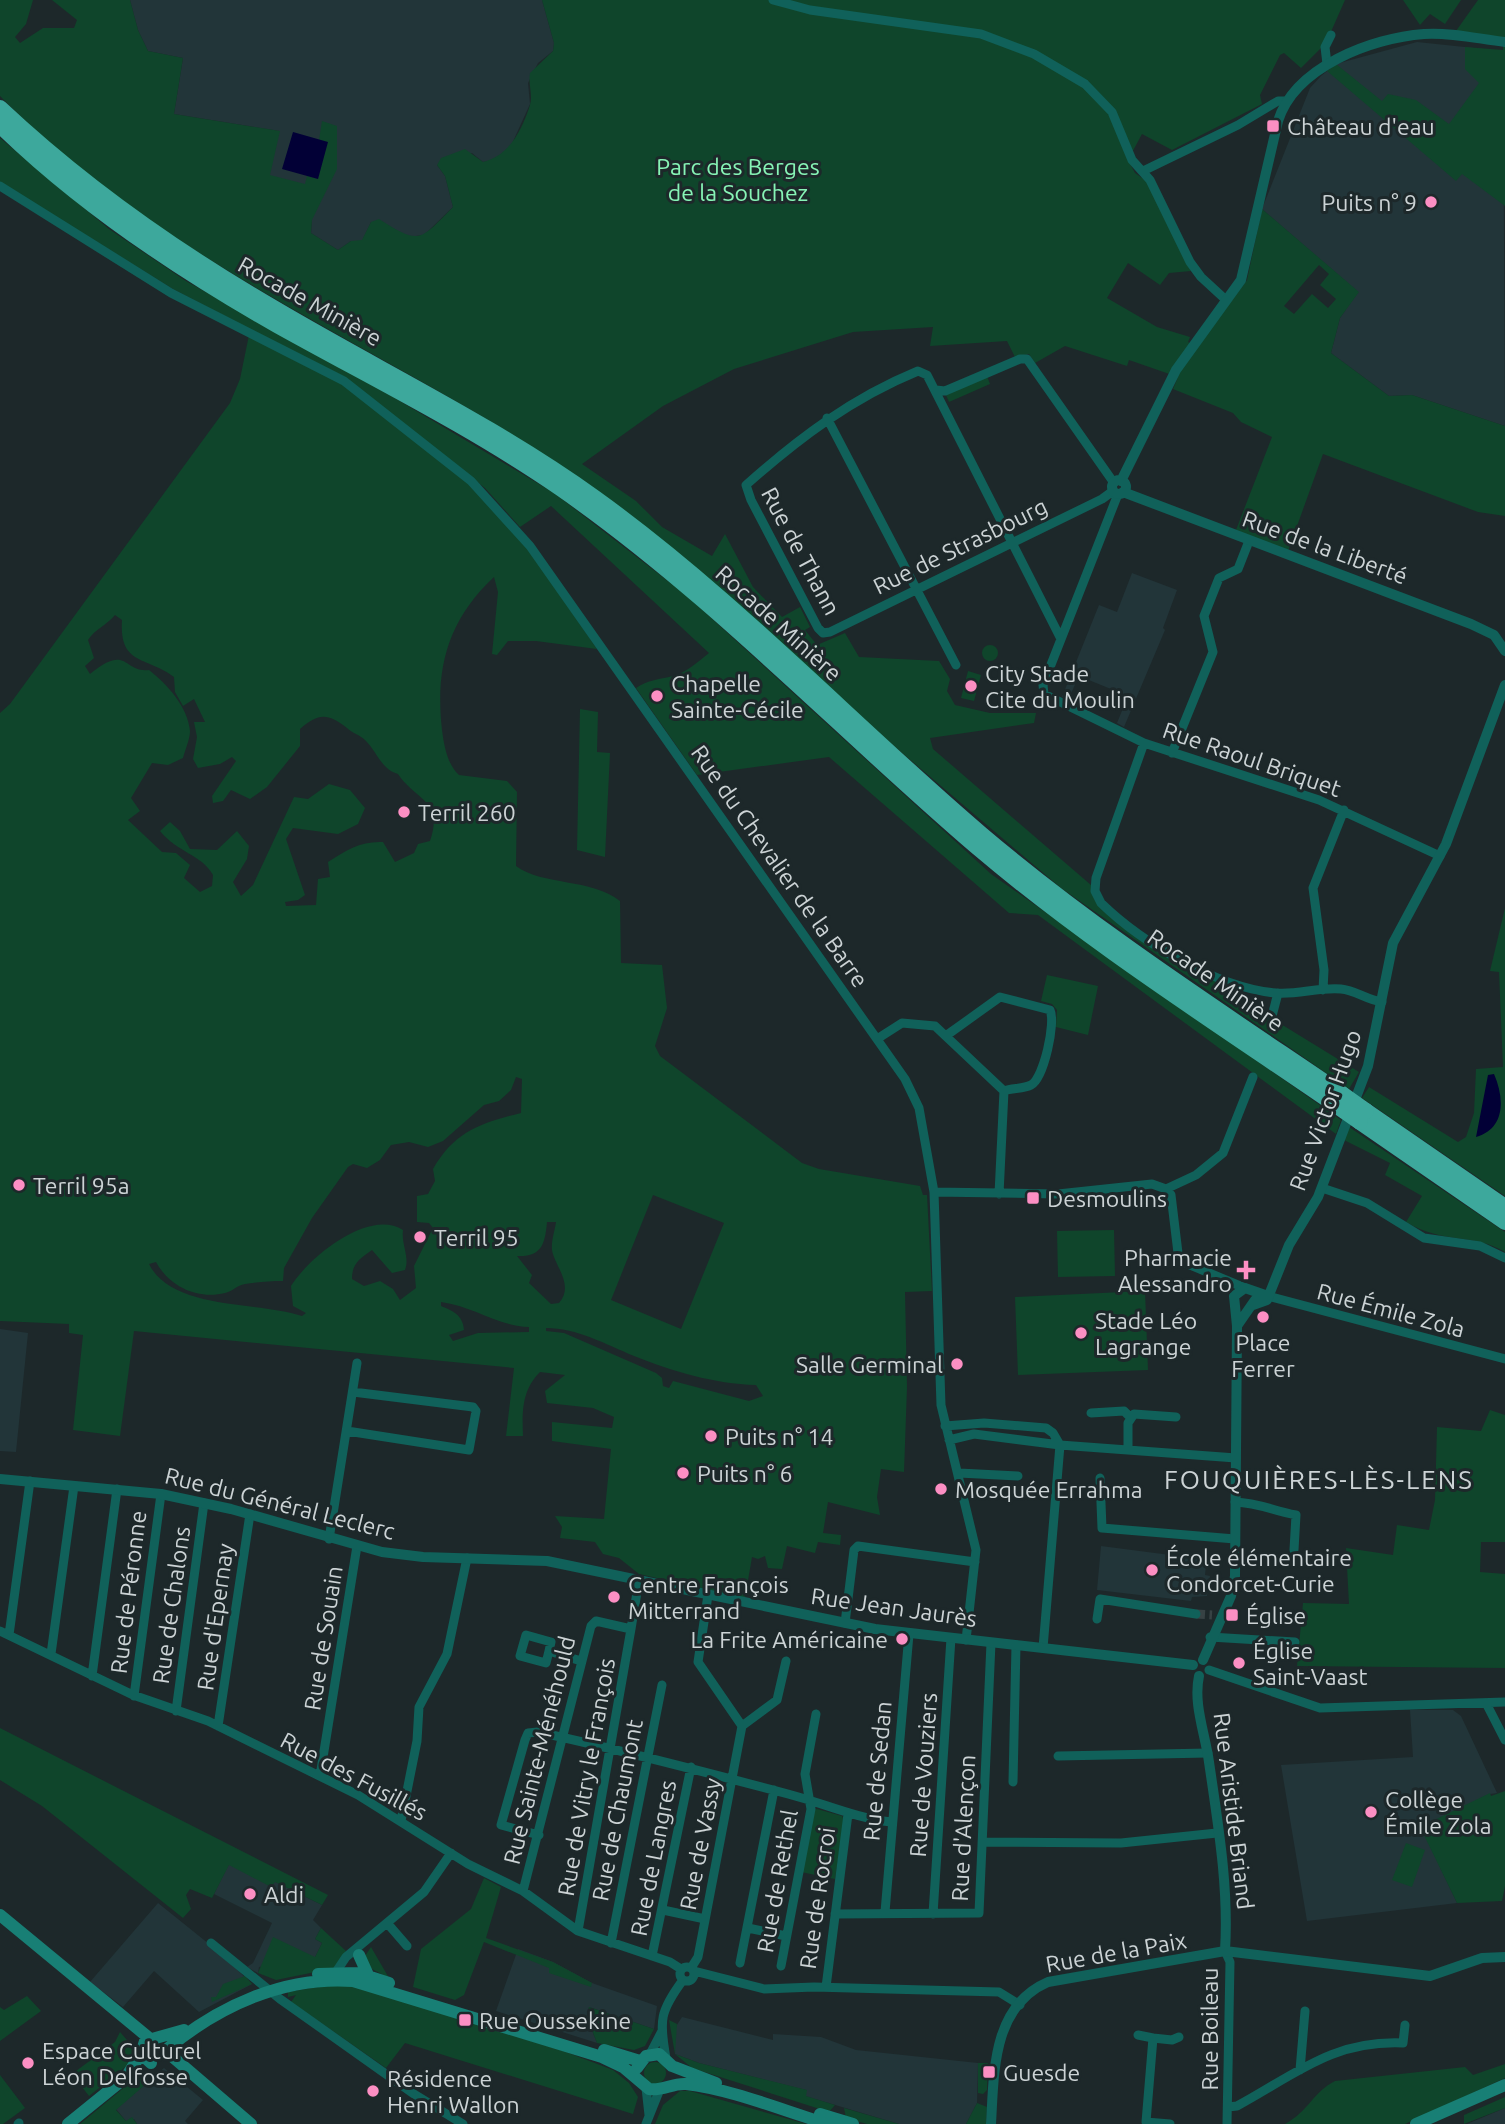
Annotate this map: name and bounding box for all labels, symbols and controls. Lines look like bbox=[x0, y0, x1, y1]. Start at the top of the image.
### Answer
place label: Château d'eau bbox=[1287, 114, 1435, 139]
marker: Château d'eau bbox=[1265, 118, 1281, 134]
park label: Parc des Berges de la Souchez bbox=[656, 154, 820, 205]
place label: Puits n° 9 bbox=[1321, 190, 1417, 215]
marker: Puits n° 9 bbox=[1423, 194, 1439, 210]
street label: Rocade Minière bbox=[234, 251, 386, 351]
street label: Rue de Thann bbox=[757, 483, 845, 619]
street label: Rue de Strasbourg bbox=[869, 493, 1051, 599]
street label: Rue de la Liberté bbox=[1239, 506, 1411, 588]
street label: Rocade Minière bbox=[711, 560, 847, 686]
place label: City Stade Cite du Moulin bbox=[985, 661, 1135, 712]
place label: Chapelle Sainte-Cécile bbox=[671, 671, 804, 722]
marker: City Stade Cite du Moulin bbox=[963, 678, 979, 694]
marker: Chapelle Sainte-Cécile bbox=[649, 688, 665, 704]
street label: Rue Raoul Briquet bbox=[1160, 717, 1344, 801]
street label: Rue du Chevalier de la Barre bbox=[687, 740, 873, 992]
place label: Terril 260 bbox=[418, 800, 516, 825]
marker: Terril 260 bbox=[396, 804, 412, 820]
street label: Rocade Minière bbox=[1143, 924, 1289, 1036]
street label: Rue Victor Hugo bbox=[1284, 1026, 1366, 1194]
place label: Terril 95a bbox=[33, 1173, 129, 1198]
marker: Terril 95a bbox=[11, 1177, 27, 1193]
place label: Desmoulins bbox=[1047, 1186, 1167, 1211]
marker: Desmoulins bbox=[1025, 1190, 1041, 1206]
place label: Terril 95 bbox=[434, 1225, 519, 1250]
marker: Terril 95 bbox=[412, 1229, 428, 1245]
place label: Pharmacie Alessandro bbox=[1118, 1245, 1232, 1296]
marker: Pharmacie Alessandro bbox=[1238, 1262, 1254, 1278]
street label: Rue Émile Zola bbox=[1314, 1277, 1468, 1342]
place label: Stade Léo Lagrange bbox=[1095, 1308, 1197, 1359]
marker: Place Ferrer bbox=[1255, 1309, 1271, 1325]
marker: Stade Léo Lagrange bbox=[1073, 1325, 1089, 1341]
place label: Place Ferrer bbox=[1231, 1330, 1295, 1381]
place label: Salle Germinal bbox=[796, 1352, 943, 1377]
marker: Salle Germinal bbox=[949, 1356, 965, 1372]
place label: Puits n° 14 bbox=[725, 1424, 834, 1449]
marker: Puits n° 14 bbox=[703, 1428, 719, 1444]
place label: Puits n° 6 bbox=[697, 1461, 793, 1486]
street label: Rue du Général Leclerc bbox=[162, 1462, 398, 1544]
district label: FOUQUIÈRES-LÈS-LENS bbox=[1164, 1464, 1474, 1494]
marker: Puits n° 6 bbox=[675, 1465, 691, 1481]
place label: Mosquée Errahma bbox=[955, 1477, 1143, 1502]
marker: Mosquée Errahma bbox=[933, 1481, 949, 1497]
street label: Rue de Péronne bbox=[106, 1509, 150, 1675]
street label: Rue de Chalons bbox=[148, 1525, 194, 1685]
street label: Rue d'Epernay bbox=[192, 1542, 238, 1692]
place label: École élémentaire Condorcet-Curie bbox=[1166, 1544, 1352, 1596]
marker: École élémentaire Condorcet-Curie bbox=[1144, 1562, 1160, 1578]
street label: Rue de Souain bbox=[299, 1564, 347, 1712]
place label: Centre François Mitterrand bbox=[628, 1572, 789, 1623]
street label: Rue Jean Jaurès bbox=[809, 1583, 979, 1631]
marker: Centre François Mitterrand bbox=[606, 1589, 622, 1605]
place label: Église bbox=[1246, 1602, 1306, 1628]
marker: Église bbox=[1224, 1607, 1240, 1623]
place label: La Frite Américaine bbox=[691, 1627, 888, 1652]
marker: La Frite Américaine bbox=[894, 1631, 910, 1647]
street label: Rue Sainte-Ménéhould bbox=[499, 1633, 579, 1867]
place label: Église Saint-Vaast bbox=[1253, 1637, 1368, 1689]
marker: Église Saint-Vaast bbox=[1231, 1655, 1247, 1671]
street label: Rue de Vitry le François bbox=[553, 1656, 619, 1898]
street label: Rue de Vouziers bbox=[905, 1692, 941, 1858]
street label: Rue de Sedan bbox=[858, 1700, 896, 1842]
street label: Rue Aristide Briand bbox=[1210, 1711, 1258, 1911]
street label: Rue de Chaumont bbox=[587, 1717, 647, 1903]
street label: Rue des Fusillés bbox=[277, 1727, 431, 1825]
street label: Rue d'Alençon bbox=[947, 1754, 979, 1902]
street label: Rue de Vassy bbox=[675, 1776, 725, 1912]
street label: Rue de Langres bbox=[626, 1778, 680, 1938]
place label: Collège Émile Zola bbox=[1385, 1787, 1492, 1838]
marker: Collège Émile Zola bbox=[1363, 1804, 1379, 1820]
street label: Rue de Rethel bbox=[752, 1808, 802, 1954]
street label: Rue de Rocroi bbox=[795, 1825, 839, 1971]
place label: Aldi bbox=[264, 1882, 304, 1907]
marker: Aldi bbox=[242, 1886, 258, 1902]
street label: Rue de la Paix bbox=[1044, 1927, 1189, 1977]
street label: Rue Boileau bbox=[1197, 1968, 1222, 2090]
place label: Rue Oussekine bbox=[479, 2008, 631, 2033]
marker: Rue Oussekine bbox=[457, 2012, 473, 2028]
place label: Espace Culturel Léon Delfosse bbox=[42, 2038, 201, 2089]
marker: Espace Culturel Léon Delfosse bbox=[20, 2055, 36, 2071]
place label: Guesde bbox=[1003, 2060, 1080, 2085]
marker: Guesde bbox=[981, 2064, 997, 2080]
place label: Résidence Henri Wallon bbox=[387, 2066, 520, 2117]
marker: Résidence Henri Wallon bbox=[365, 2083, 381, 2099]

